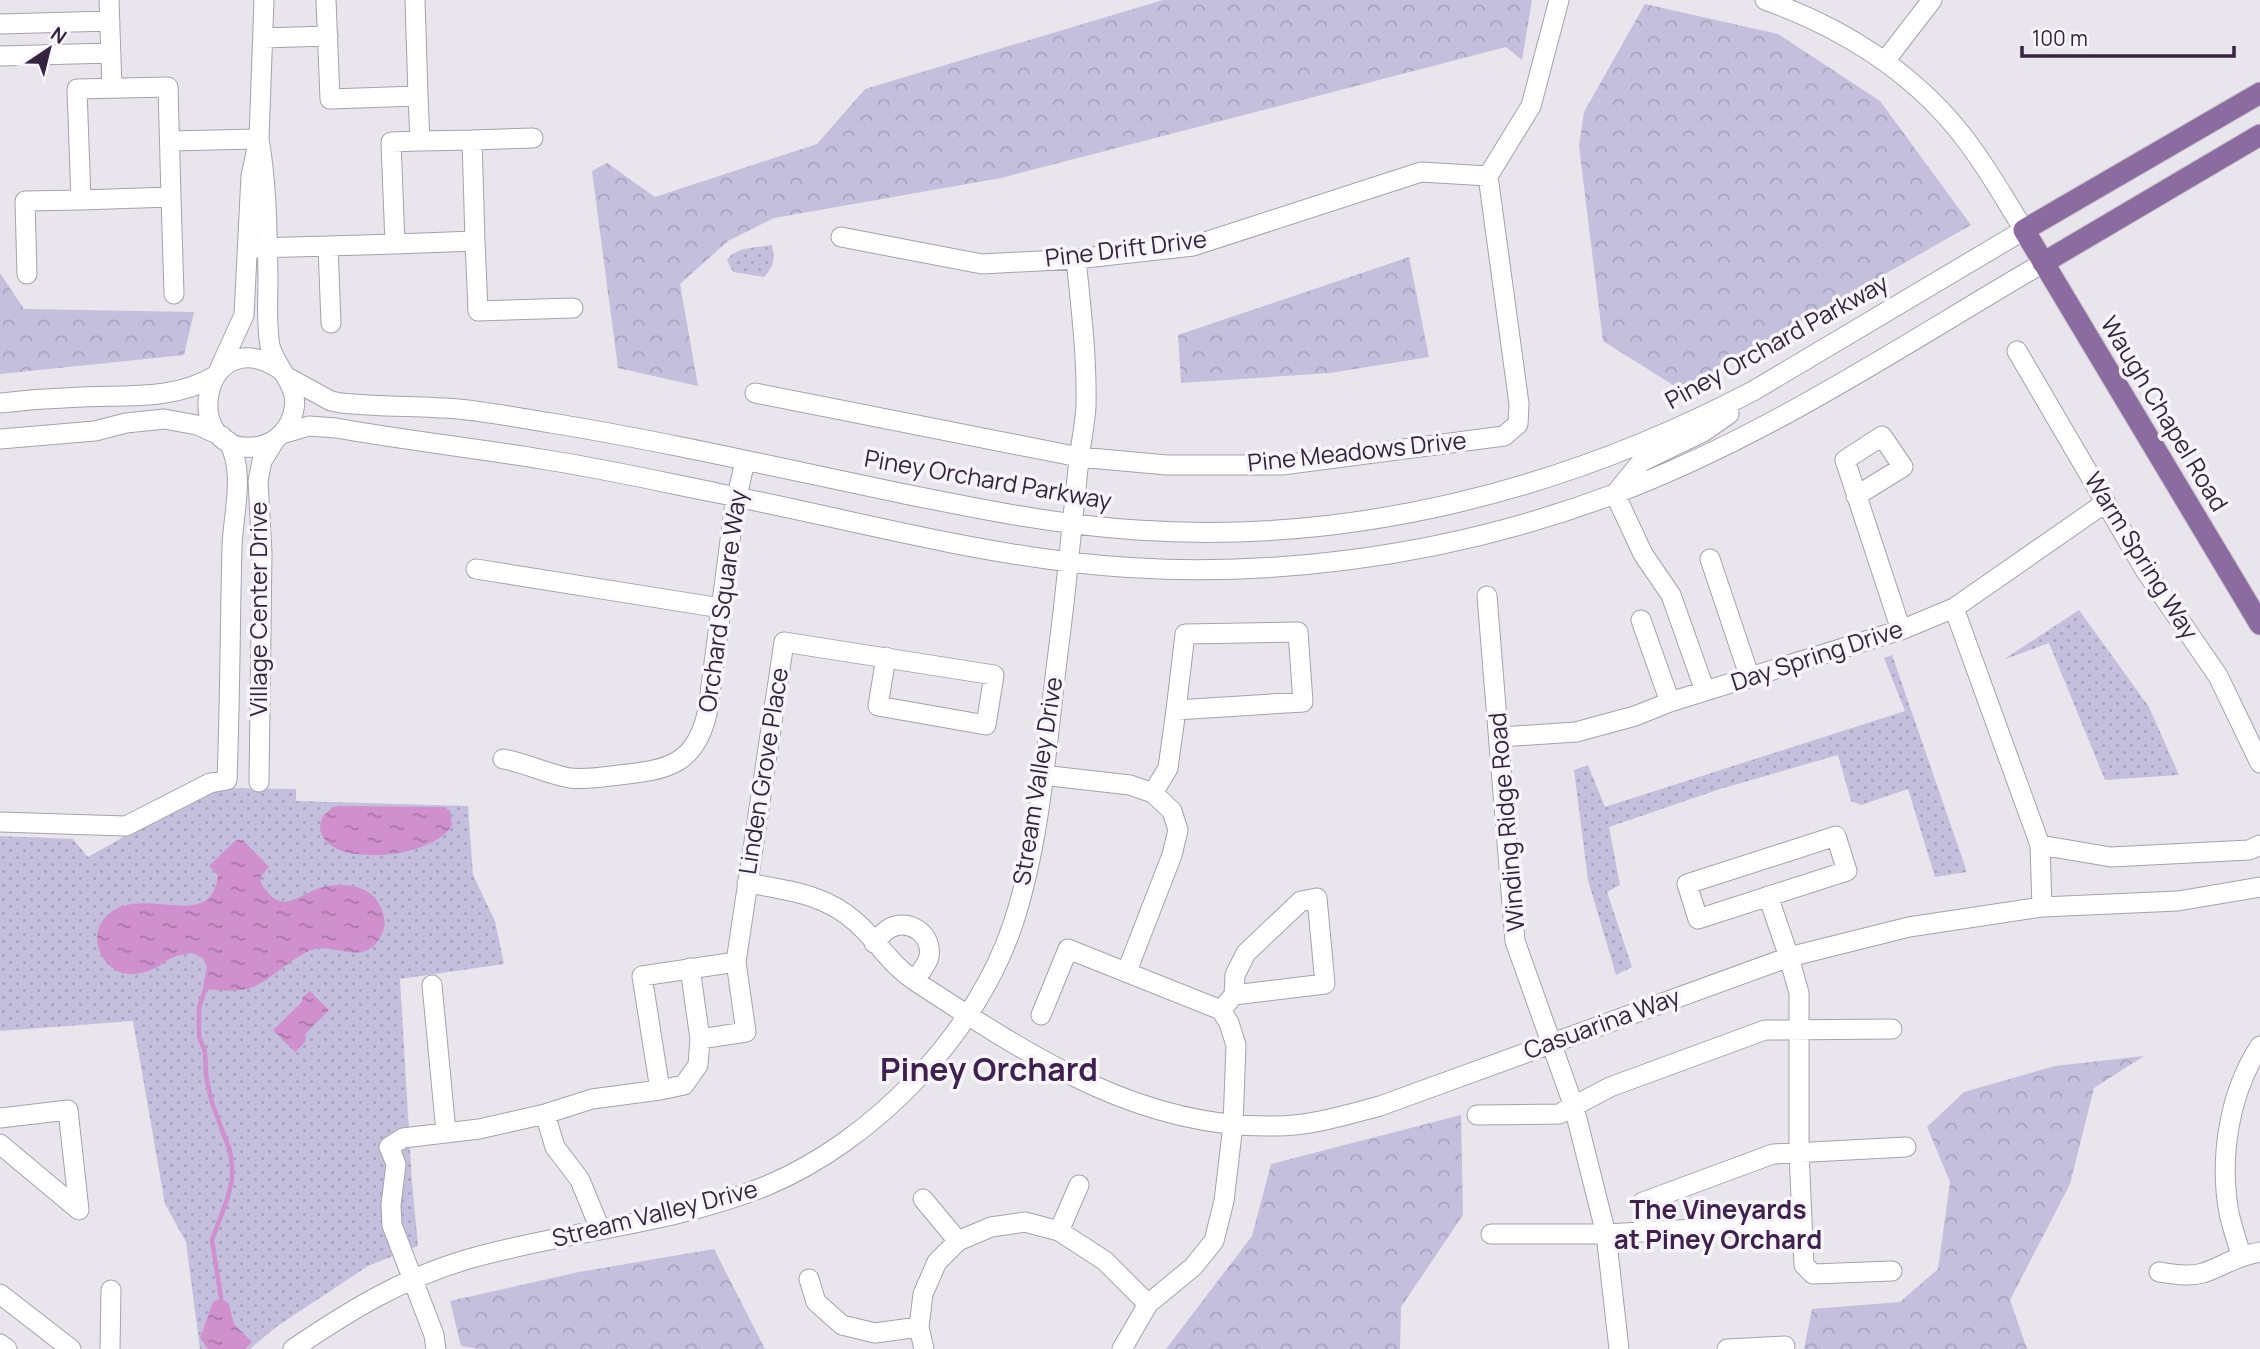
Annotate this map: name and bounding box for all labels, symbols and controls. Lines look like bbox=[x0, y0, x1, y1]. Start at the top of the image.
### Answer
north arrow bbox=[14, 14, 84, 84]
scale bar bbox=[2022, 14, 2234, 58]
text: N bbox=[46, 21, 72, 50]
text: 100 m bbox=[2032, 24, 2088, 52]
street label: Pine Drift Drive bbox=[1043, 221, 1208, 274]
street label: Piney Orchard Parkway bbox=[1659, 265, 1894, 416]
street label: Waugh Chapel Road bbox=[2094, 309, 2237, 517]
street label: Pine Meadows Drive bbox=[1246, 423, 1468, 478]
street label: Piney Orchard Parkway bbox=[862, 441, 1115, 517]
street label: Warm Spring Way bbox=[2077, 465, 2207, 646]
street label: Orchard Square Way bbox=[690, 487, 754, 714]
street label: Village Center Drive bbox=[241, 501, 274, 717]
street label: Day Spring Drive bbox=[1726, 611, 1907, 698]
street label: Linden Grove Place bbox=[730, 665, 795, 877]
street label: Stream Valley Drive bbox=[1004, 674, 1069, 887]
street label: Winding Ridge Road bbox=[1479, 711, 1532, 933]
street label: Casuarina Way bbox=[1519, 979, 1684, 1066]
district label: Piney Orchard bbox=[880, 1047, 1098, 1091]
street label: Stream Valley Drive bbox=[549, 1171, 761, 1254]
district label: The Vineyards at Piney Orchard bbox=[1614, 1191, 1822, 1257]

